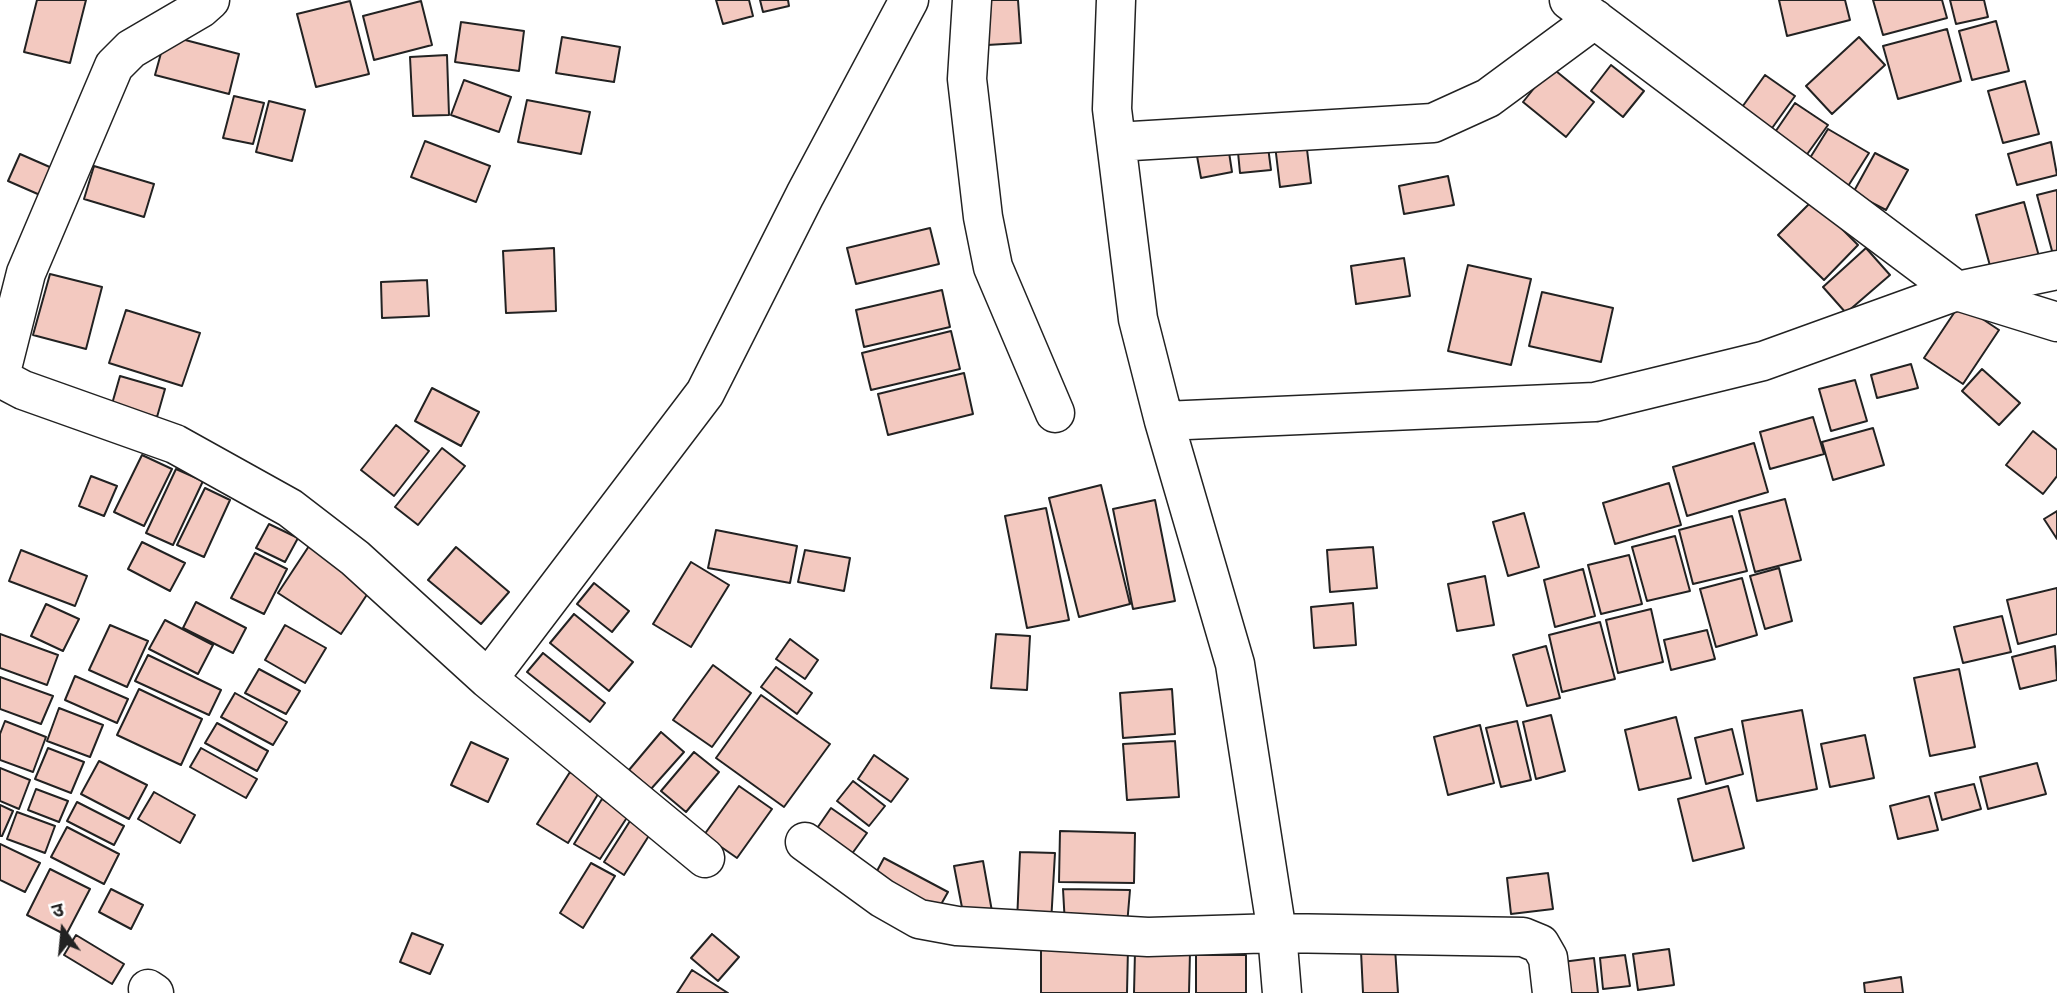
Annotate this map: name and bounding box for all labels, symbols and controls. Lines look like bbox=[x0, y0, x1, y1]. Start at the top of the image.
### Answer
north arrow bbox=[28, 895, 98, 965]
text: उ bbox=[49, 898, 66, 922]

